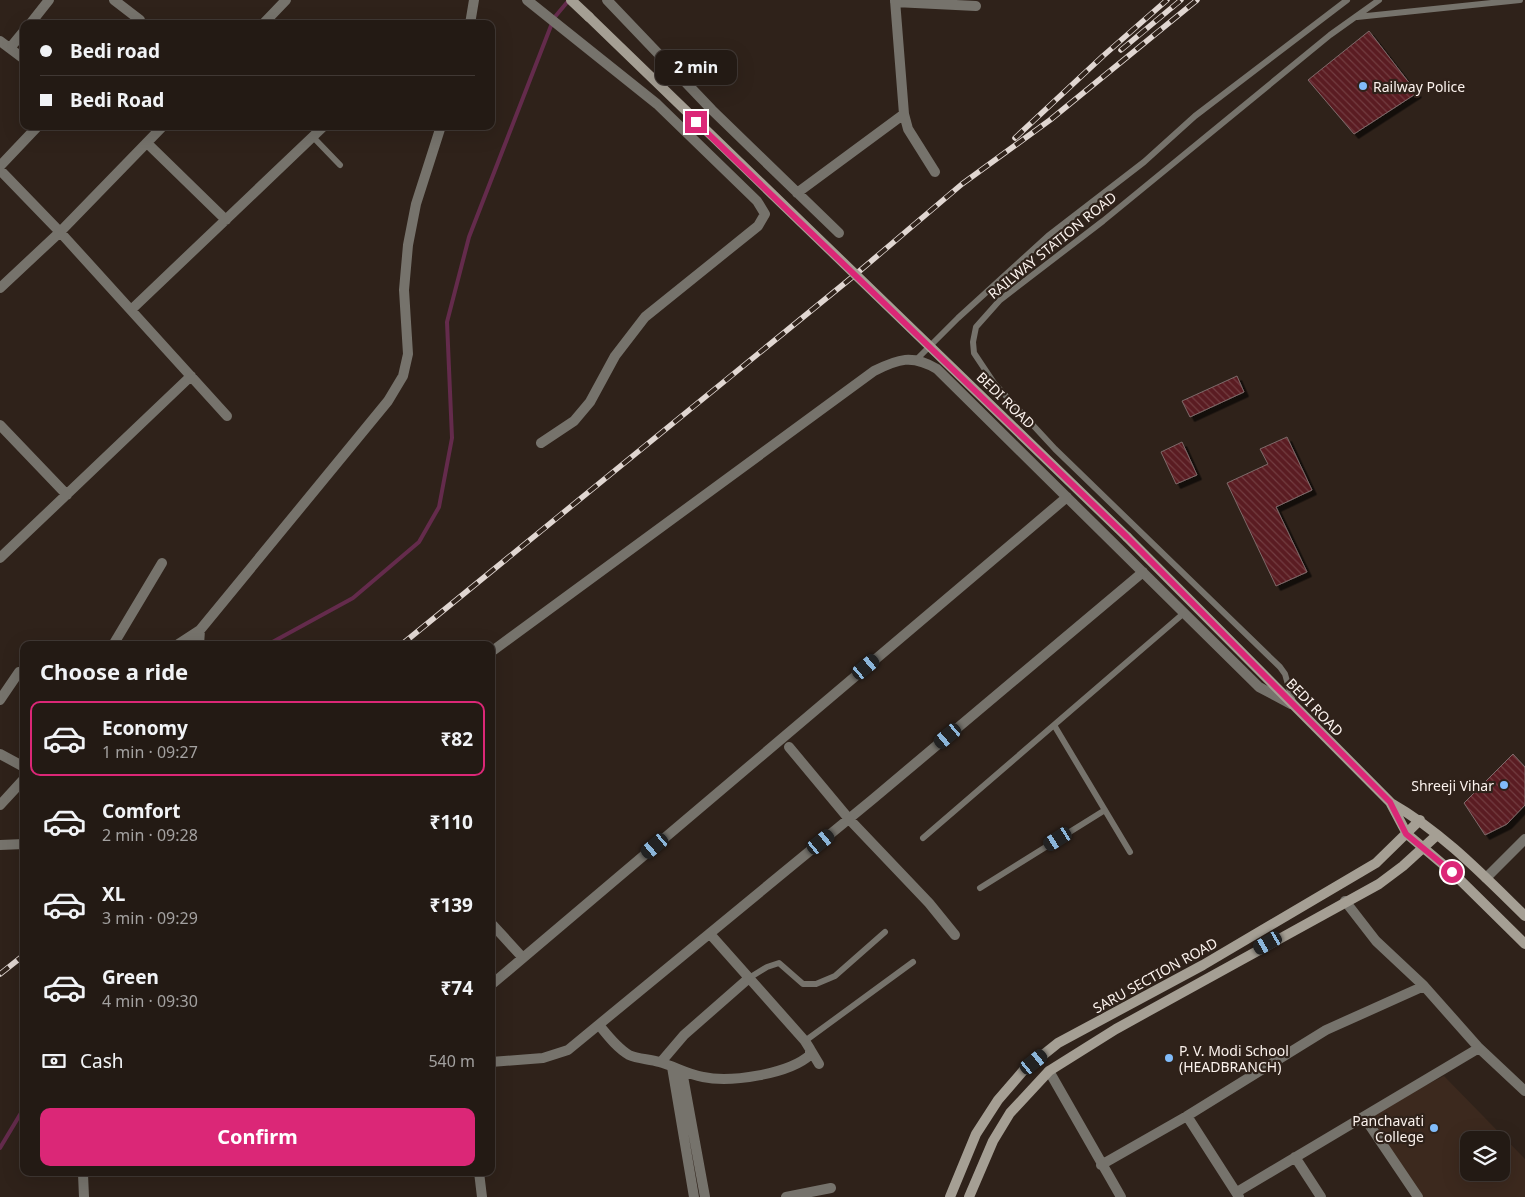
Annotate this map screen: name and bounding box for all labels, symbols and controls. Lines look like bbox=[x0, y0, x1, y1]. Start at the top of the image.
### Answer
text: Bedi road bbox=[70, 38, 160, 64]
callout: 2 min bbox=[655, 49, 737, 84]
text: 2 min bbox=[674, 56, 718, 78]
place label: Railway Police bbox=[1373, 77, 1465, 96]
marker: Railway Police bbox=[1357, 80, 1369, 92]
text: Bedi Road bbox=[70, 87, 164, 113]
route end bbox=[685, 111, 707, 133]
street label: RAILWAY STATION ROAD bbox=[984, 187, 1120, 303]
street label: BEDI ROAD bbox=[973, 367, 1039, 433]
car bbox=[849, 652, 882, 682]
text: Choose a ride bbox=[40, 656, 188, 686]
street label: BEDI ROAD bbox=[1282, 674, 1348, 740]
text: Economy bbox=[102, 715, 188, 741]
icon: car bbox=[42, 716, 87, 761]
car bbox=[931, 721, 964, 751]
text: ₹82 bbox=[440, 726, 473, 752]
text: 1 min · 09:27 bbox=[102, 741, 198, 763]
place label: Shreeji Vihar bbox=[1411, 776, 1494, 795]
marker: Shreeji Vihar bbox=[1498, 779, 1510, 791]
text: Comfort bbox=[102, 798, 181, 824]
icon: car bbox=[42, 799, 87, 844]
text: ₹110 bbox=[430, 809, 473, 835]
text: 2 min · 09:28 bbox=[102, 824, 198, 846]
car bbox=[1041, 825, 1074, 853]
car bbox=[804, 827, 837, 857]
car bbox=[638, 831, 671, 861]
route start bbox=[1441, 861, 1463, 883]
text: XL bbox=[102, 881, 125, 907]
icon: car bbox=[42, 882, 87, 927]
text: ₹139 bbox=[430, 892, 473, 918]
text: 3 min · 09:29 bbox=[102, 907, 198, 929]
car bbox=[1251, 929, 1284, 957]
street label: SARU SECTION ROAD bbox=[1089, 933, 1221, 1017]
text: Green bbox=[102, 964, 159, 990]
icon: car bbox=[42, 965, 87, 1010]
text: ₹74 bbox=[440, 975, 473, 1001]
text: 4 min · 09:30 bbox=[102, 990, 198, 1012]
place label: P. V. Modi School (HEADBRANCH) bbox=[1179, 1041, 1289, 1076]
icon: cash bbox=[40, 1047, 68, 1075]
car bbox=[1017, 1047, 1050, 1077]
text: Cash bbox=[80, 1048, 124, 1074]
text: 540 m bbox=[428, 1050, 475, 1072]
marker: P. V. Modi School (HEADBRANCH) bbox=[1163, 1052, 1175, 1064]
button: Confirm bbox=[40, 1108, 475, 1166]
place label: Panchavati College bbox=[1352, 1111, 1424, 1146]
marker: Panchavati College bbox=[1428, 1122, 1440, 1134]
map controls bbox=[1460, 1131, 1510, 1181]
button: layers bbox=[1460, 1131, 1510, 1181]

